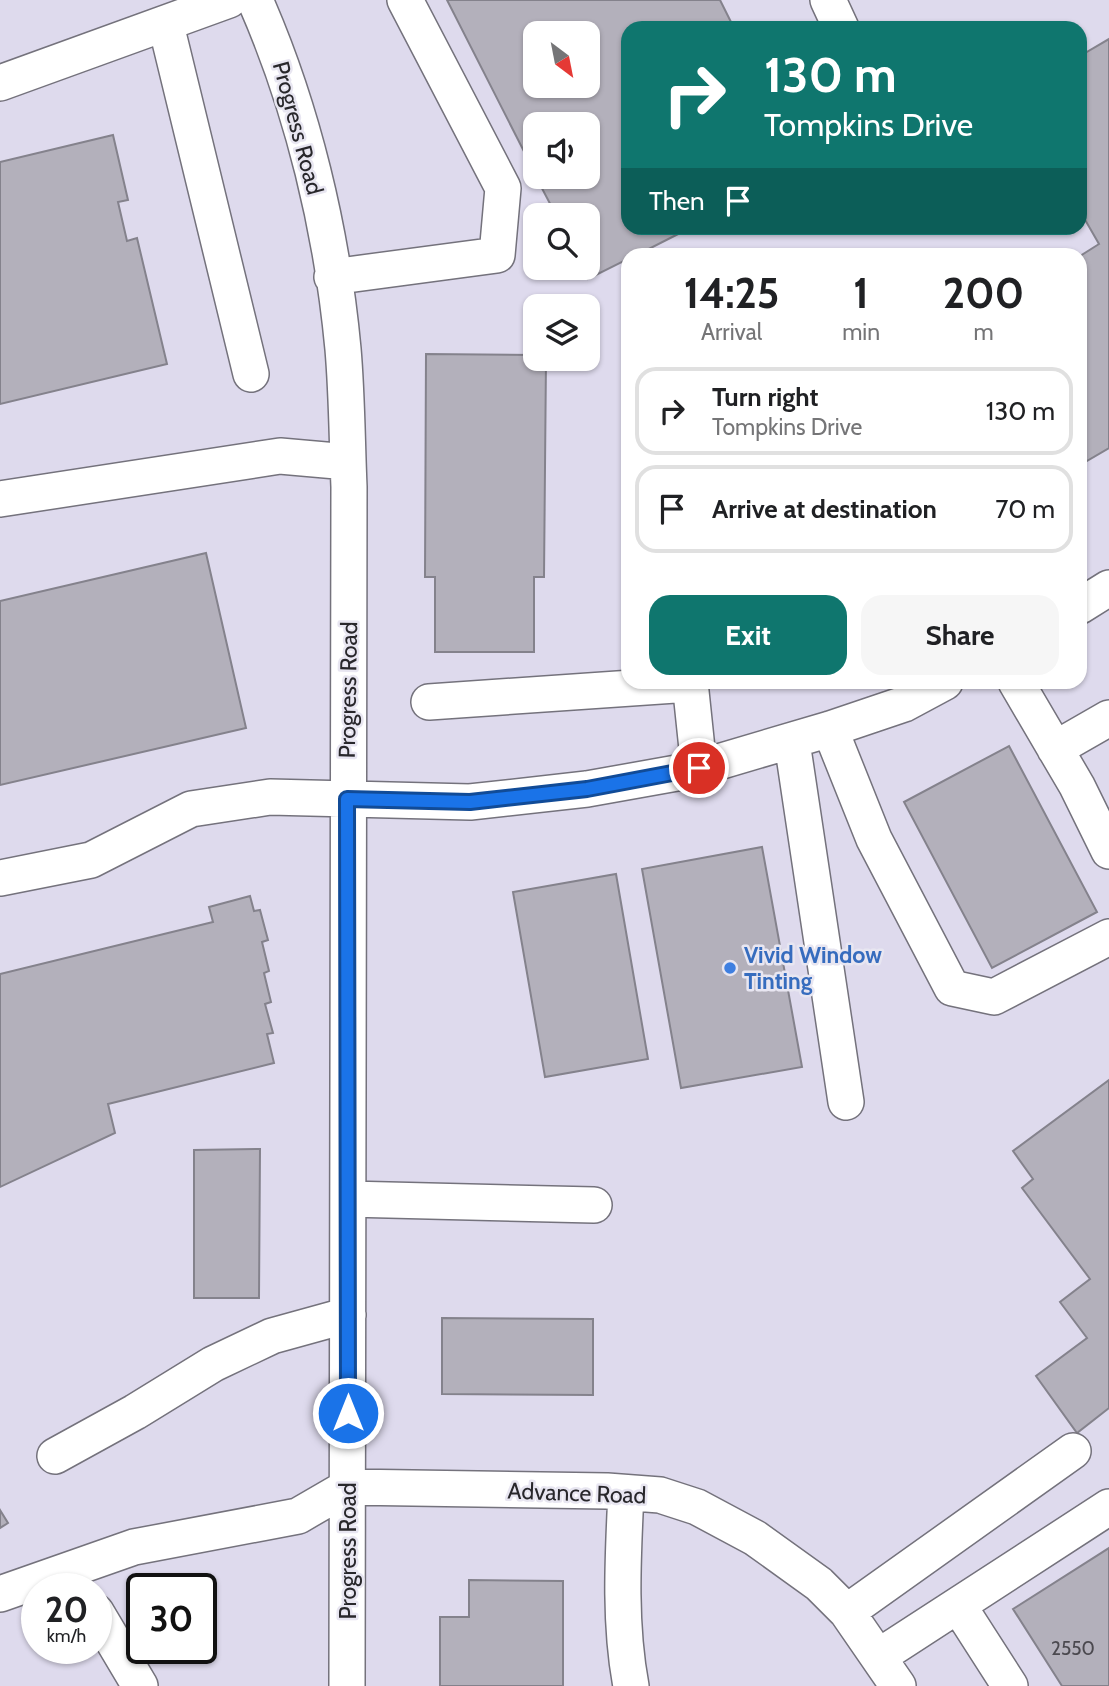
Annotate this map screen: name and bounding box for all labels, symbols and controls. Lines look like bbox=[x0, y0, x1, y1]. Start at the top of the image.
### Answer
north arrow bbox=[523, 21, 600, 98]
map controls bbox=[523, 21, 600, 371]
text: 130 m bbox=[764, 45, 897, 104]
icon: right bbox=[649, 49, 740, 140]
street label: Progress Road bbox=[267, 58, 329, 198]
text: Tompkins Drive bbox=[764, 105, 973, 144]
button: sound bbox=[523, 112, 600, 189]
icon: arrive bbox=[719, 182, 757, 220]
text: Then bbox=[649, 185, 705, 217]
button: search bbox=[523, 203, 600, 280]
text: 14:25 bbox=[684, 267, 779, 319]
text: 1 bbox=[853, 267, 869, 319]
text: 200 bbox=[943, 267, 1024, 319]
button: layers bbox=[523, 294, 600, 371]
text: Arrival bbox=[701, 318, 762, 346]
text: min bbox=[842, 318, 880, 346]
text: m bbox=[973, 318, 994, 346]
text: Turn right bbox=[712, 381, 818, 413]
icon: right bbox=[653, 392, 691, 430]
text: 130 m bbox=[986, 395, 1055, 427]
text: Tompkins Drive bbox=[712, 413, 862, 441]
icon: arrive bbox=[653, 490, 691, 528]
text: Arrive at destination bbox=[712, 493, 937, 525]
text: 70 m bbox=[995, 493, 1055, 525]
button: Exit bbox=[649, 595, 847, 675]
button: Share bbox=[861, 595, 1059, 675]
street label: Progress Road bbox=[333, 621, 363, 759]
pin bbox=[669, 738, 729, 798]
icon: arrive bbox=[680, 749, 718, 787]
place label: Vivid Window Tinting bbox=[744, 941, 882, 995]
marker: Vivid Window Tinting bbox=[722, 960, 738, 976]
position arrow bbox=[311, 1376, 385, 1450]
street label: Advance Road bbox=[507, 1477, 647, 1509]
street label: Progress Road bbox=[334, 1483, 362, 1619]
speed limit sign: 30 bbox=[126, 1573, 217, 1664]
text: 20 bbox=[45, 1588, 88, 1631]
text: km/h bbox=[47, 1625, 86, 1647]
house number: 2550 bbox=[1051, 1637, 1095, 1660]

